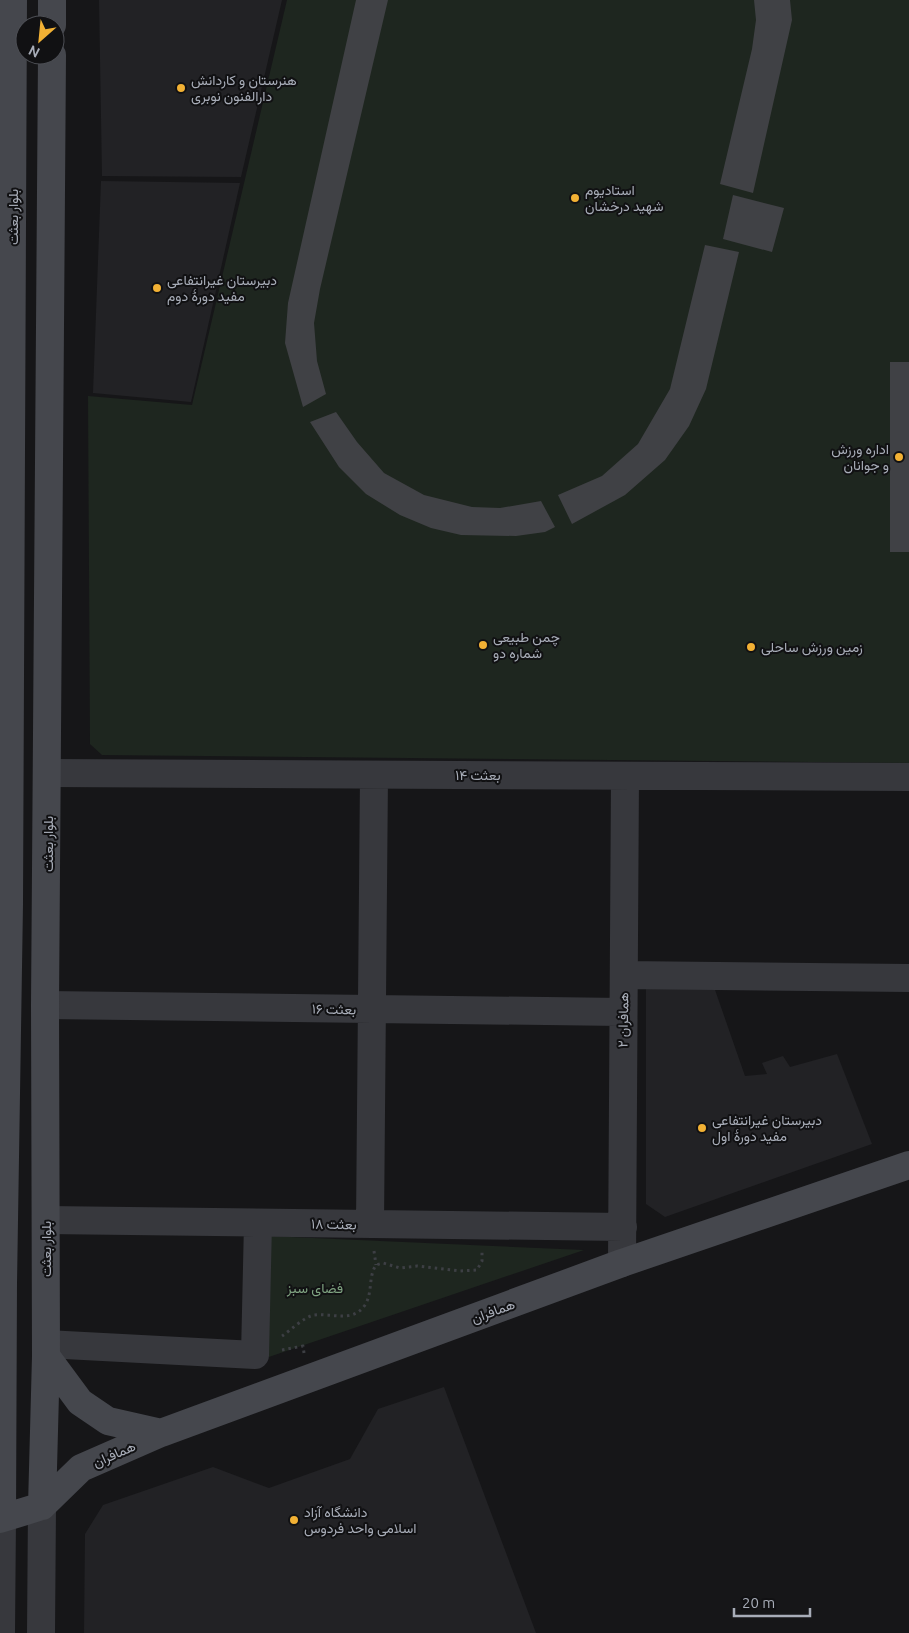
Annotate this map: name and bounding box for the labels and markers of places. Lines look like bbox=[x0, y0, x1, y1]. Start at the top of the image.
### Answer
place label: هنرستان و کاردانش دارالفنون نوبری bbox=[191, 72, 297, 105]
marker: هنرستان و کاردانش دارالفنون نوبری bbox=[175, 82, 187, 94]
place label: استادیوم شهید درخشان bbox=[585, 182, 663, 215]
marker: استادیوم شهید درخشان bbox=[569, 192, 581, 204]
place label: دبیرستان غیرانتفاعی مفید دورهٔ دوم bbox=[167, 272, 277, 305]
marker: دبیرستان غیرانتفاعی مفید دورهٔ دوم bbox=[151, 282, 163, 294]
place label: اداره ورزش و جوانان bbox=[831, 441, 889, 474]
marker: اداره ورزش و جوانان bbox=[893, 451, 905, 463]
place label: چمن طبیعی شماره دو bbox=[493, 629, 560, 662]
marker: چمن طبیعی شماره دو bbox=[477, 639, 489, 651]
place label: زمین ورزش ساحلی bbox=[761, 639, 863, 656]
marker: زمین ورزش ساحلی bbox=[745, 641, 757, 653]
place label: دبیرستان غیرانتفاعی مفید دورهٔ اول bbox=[712, 1112, 822, 1146]
marker: دبیرستان غیرانتفاعی مفید دورهٔ اول bbox=[696, 1122, 708, 1134]
place label: دانشگاه آزاد اسلامی واحد فردوس bbox=[304, 1504, 416, 1537]
marker: دانشگاه آزاد اسلامی واحد فردوس bbox=[288, 1514, 300, 1526]

